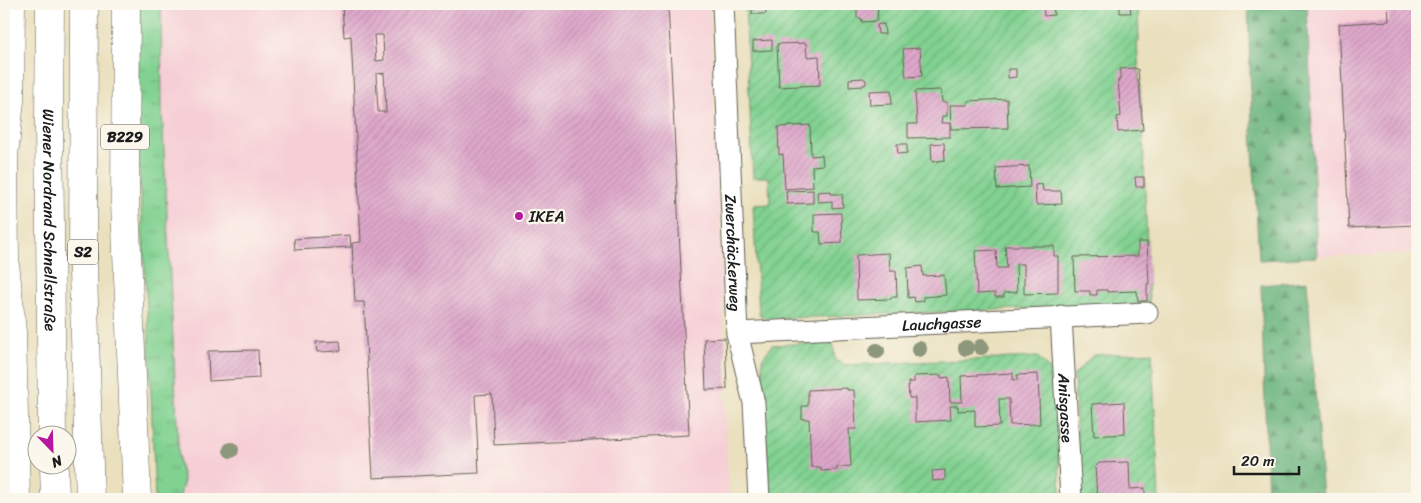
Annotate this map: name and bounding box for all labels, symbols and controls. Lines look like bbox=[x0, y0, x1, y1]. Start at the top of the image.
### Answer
street label: Wiener Nordrand Schnellstraße bbox=[34, 109, 66, 332]
road number: B229 bbox=[101, 124, 149, 150]
street label: Zwerchäckerweg bbox=[717, 193, 751, 312]
place label: IKEA bbox=[528, 202, 564, 231]
marker: IKEA bbox=[513, 210, 525, 222]
road number: S2 bbox=[68, 240, 98, 264]
street label: Lauchgasse bbox=[901, 307, 982, 339]
street label: Anisgasse bbox=[1050, 371, 1082, 444]
north arrow bbox=[28, 426, 78, 476]
scale bar bbox=[1234, 443, 1298, 475]
text: N bbox=[47, 448, 67, 475]
text: 20 m bbox=[1241, 448, 1275, 474]

